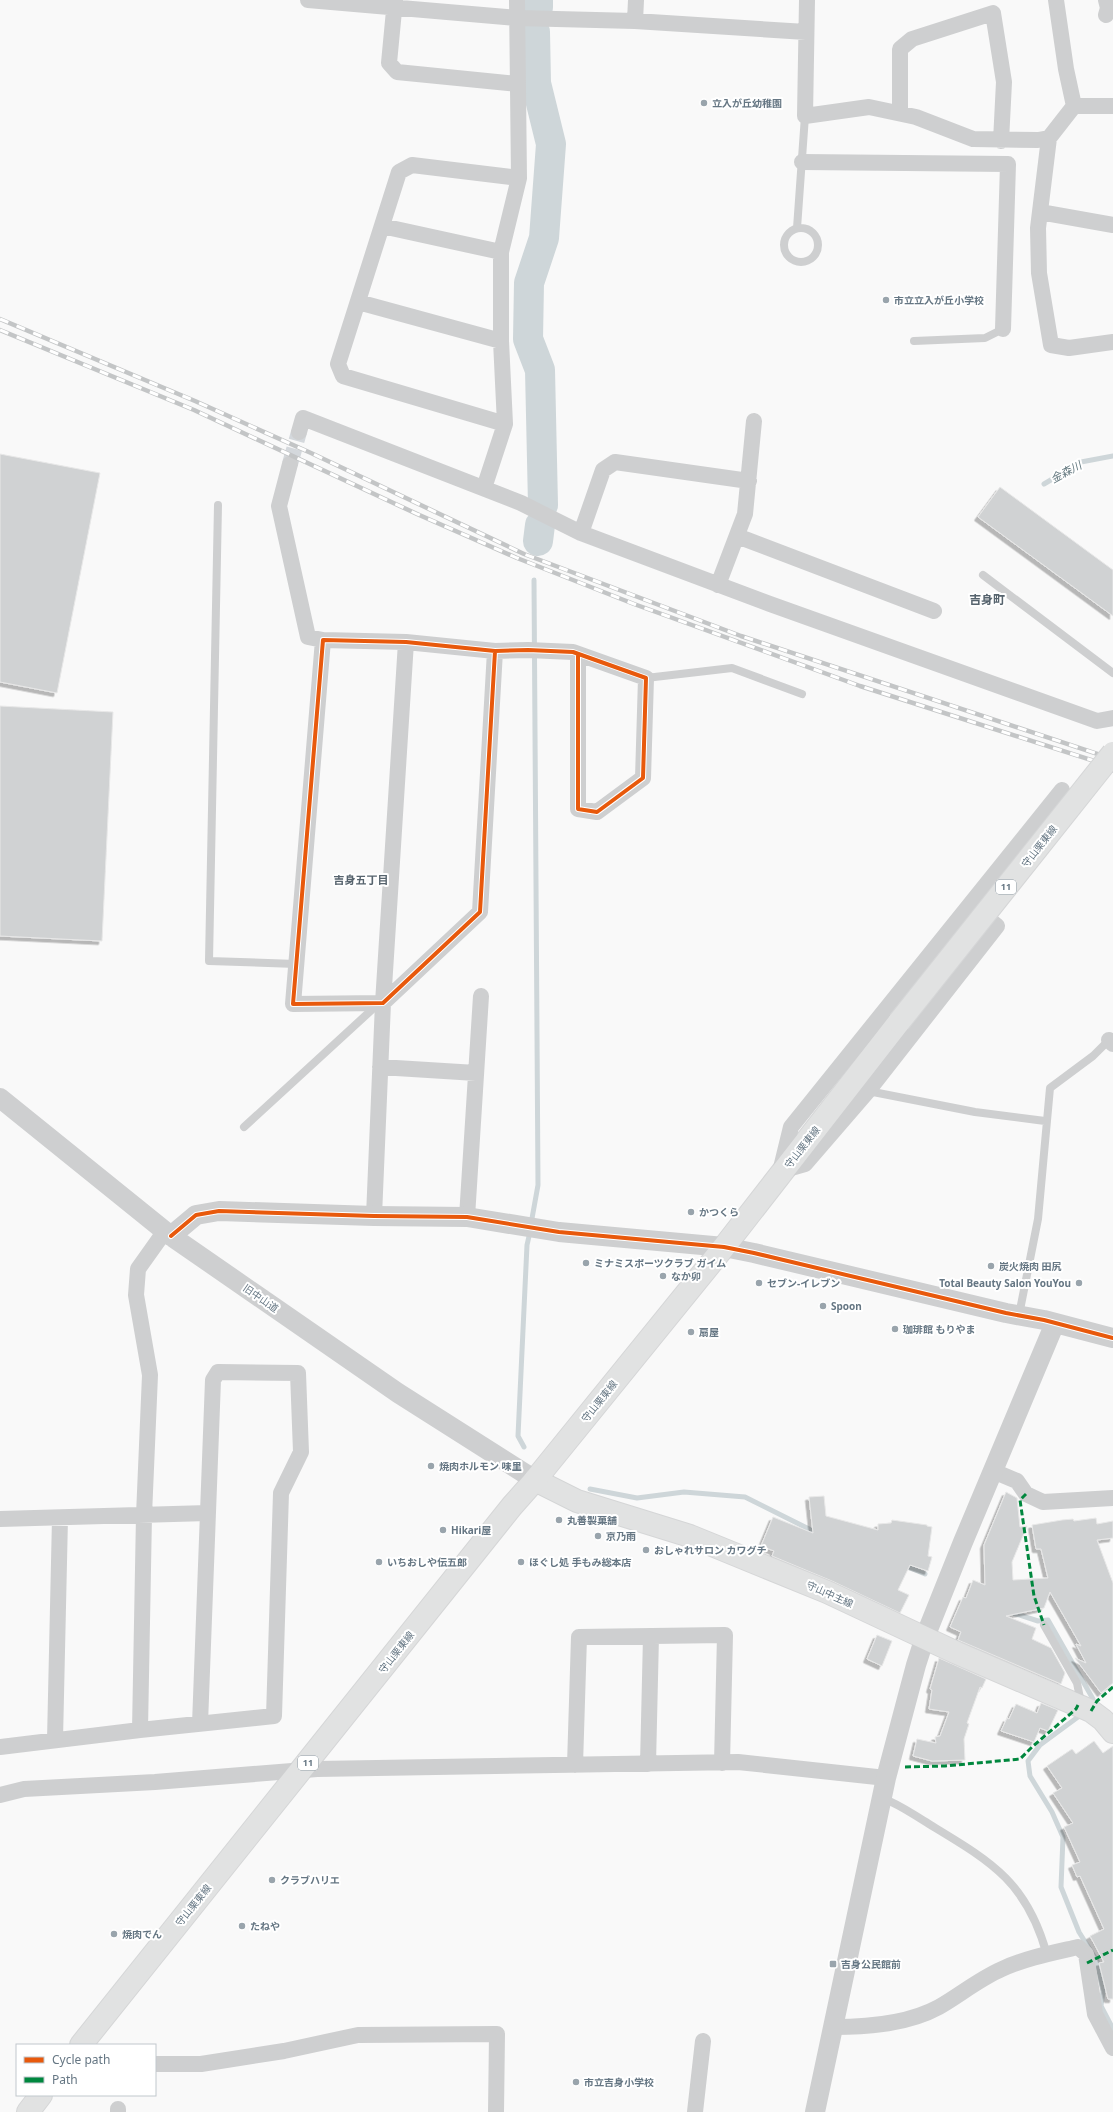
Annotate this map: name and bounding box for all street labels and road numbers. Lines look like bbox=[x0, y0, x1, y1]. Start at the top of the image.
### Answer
street label: 守山栗東線 bbox=[1018, 822, 1060, 870]
road number: 11 bbox=[996, 880, 1016, 894]
street label: 守山栗東線 bbox=[781, 1123, 823, 1171]
street label: 旧中山道 bbox=[241, 1281, 281, 1315]
street label: 守山栗東線 bbox=[578, 1377, 620, 1425]
street label: 守山中主線 bbox=[804, 1577, 856, 1611]
street label: 守山栗東線 bbox=[375, 1628, 417, 1676]
road number: 11 bbox=[298, 1756, 318, 1770]
street label: 守山栗東線 bbox=[172, 1881, 214, 1929]

